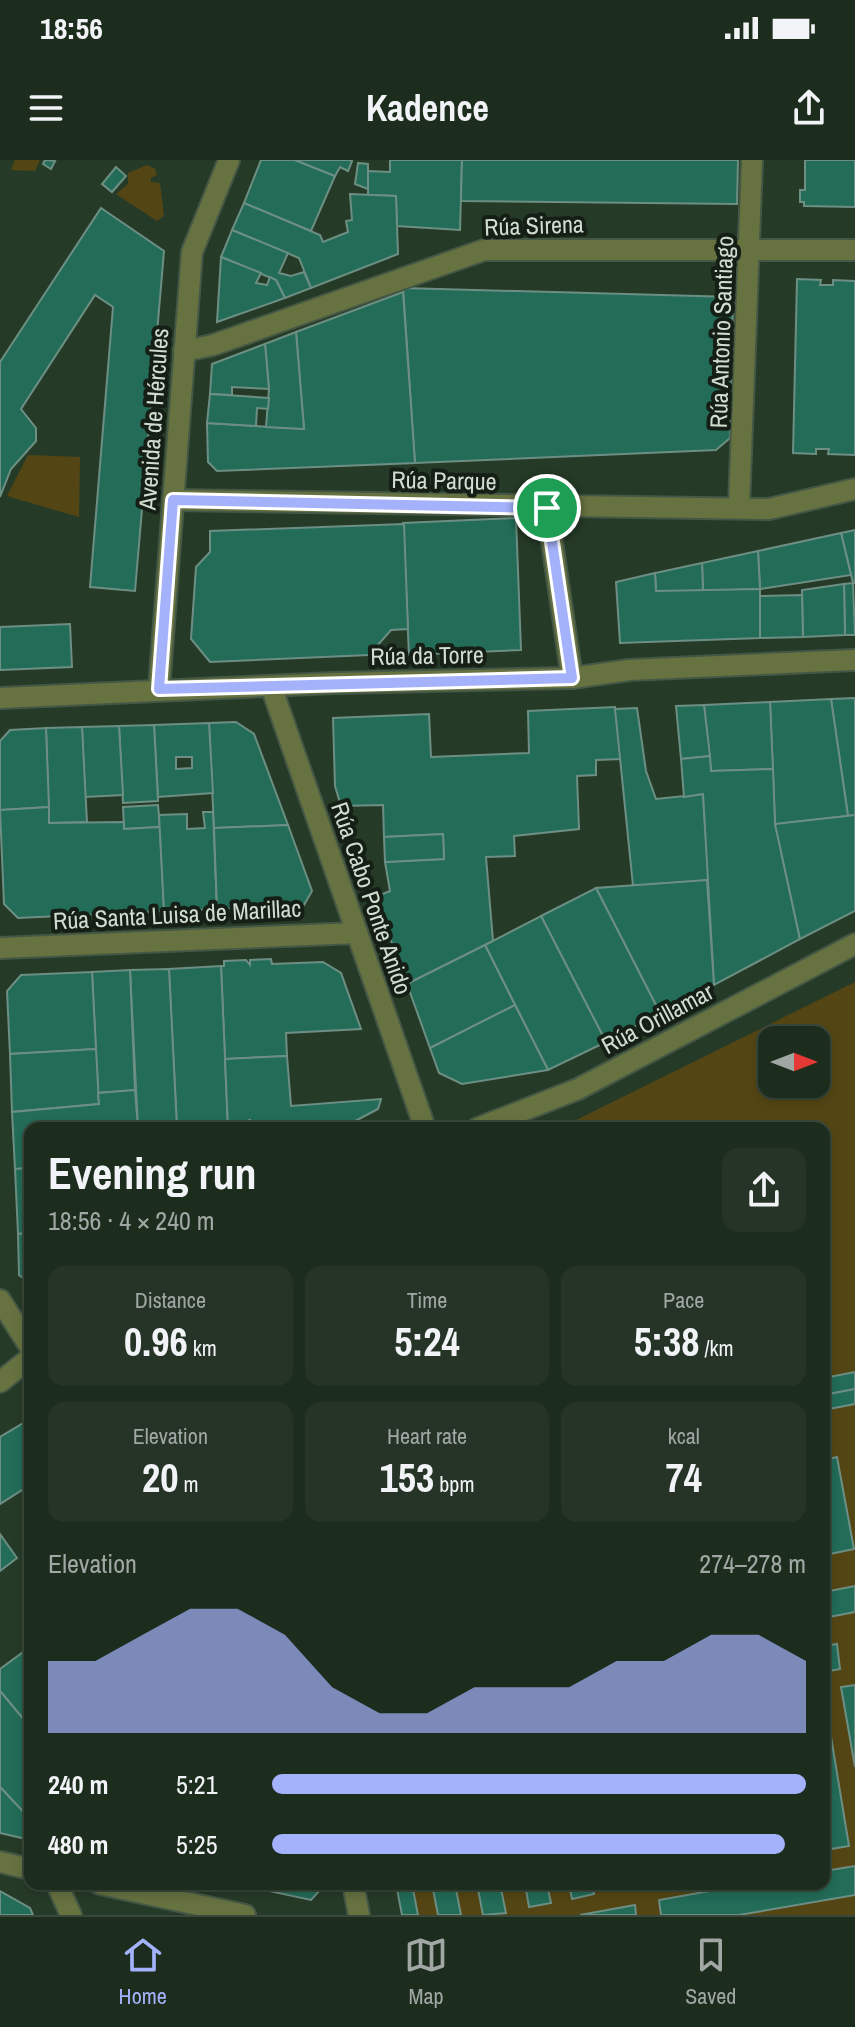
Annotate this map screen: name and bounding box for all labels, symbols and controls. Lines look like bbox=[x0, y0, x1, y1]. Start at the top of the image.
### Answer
text: 18:56 bbox=[40, 8, 103, 48]
text: Kadence bbox=[366, 84, 489, 132]
icon: menu bbox=[24, 86, 68, 130]
icon: share bbox=[787, 86, 831, 130]
street label: Rúa Sirena bbox=[484, 207, 584, 243]
street label: Rúa Antonio Santiago bbox=[702, 235, 740, 429]
street label: Avenida de Hércules bbox=[131, 327, 175, 512]
street label: Rúa Parque bbox=[391, 463, 497, 497]
pin bbox=[513, 474, 581, 542]
icon: arrive bbox=[525, 486, 569, 530]
street label: Rúa da Torre bbox=[370, 638, 484, 672]
street label: Rúa Cabo Ponte Anido bbox=[324, 798, 420, 998]
street label: Rúa Santa Luisa de Marillac bbox=[52, 892, 302, 936]
street label: Rúa Orillamar bbox=[595, 975, 719, 1061]
north arrow bbox=[758, 1026, 830, 1098]
map controls bbox=[758, 1026, 830, 1098]
text: Evening run bbox=[48, 1143, 257, 1203]
button: share bbox=[722, 1148, 806, 1232]
text: 18:56 · 4 × 240 m bbox=[48, 1203, 215, 1238]
text: Distance bbox=[135, 1285, 206, 1315]
text: Time bbox=[407, 1285, 447, 1315]
text: Pace bbox=[663, 1285, 704, 1315]
text: 0.96 bbox=[124, 1315, 188, 1368]
text: 5:24 bbox=[394, 1315, 460, 1368]
text: 5:38 bbox=[634, 1315, 699, 1368]
text: km bbox=[188, 1333, 217, 1363]
text: /km bbox=[699, 1333, 734, 1363]
text: Elevation bbox=[133, 1421, 208, 1451]
text: Heart rate bbox=[387, 1421, 467, 1451]
text: kcal bbox=[668, 1421, 700, 1451]
text: 20 bbox=[142, 1451, 179, 1504]
text: 153 bbox=[380, 1451, 434, 1504]
text: 74 bbox=[665, 1451, 702, 1504]
text: m bbox=[179, 1469, 199, 1499]
text: bpm bbox=[434, 1469, 474, 1499]
text: Elevation bbox=[48, 1546, 137, 1581]
text: 274–278 m bbox=[699, 1546, 806, 1581]
text: 240 m bbox=[48, 1767, 108, 1802]
text: 5:21 bbox=[176, 1767, 218, 1802]
text: 480 m bbox=[48, 1827, 108, 1862]
text: 5:25 bbox=[176, 1827, 218, 1862]
tab: Home bbox=[119, 1933, 167, 2011]
tab: Map bbox=[404, 1933, 448, 2011]
tab: Saved bbox=[685, 1933, 736, 2011]

